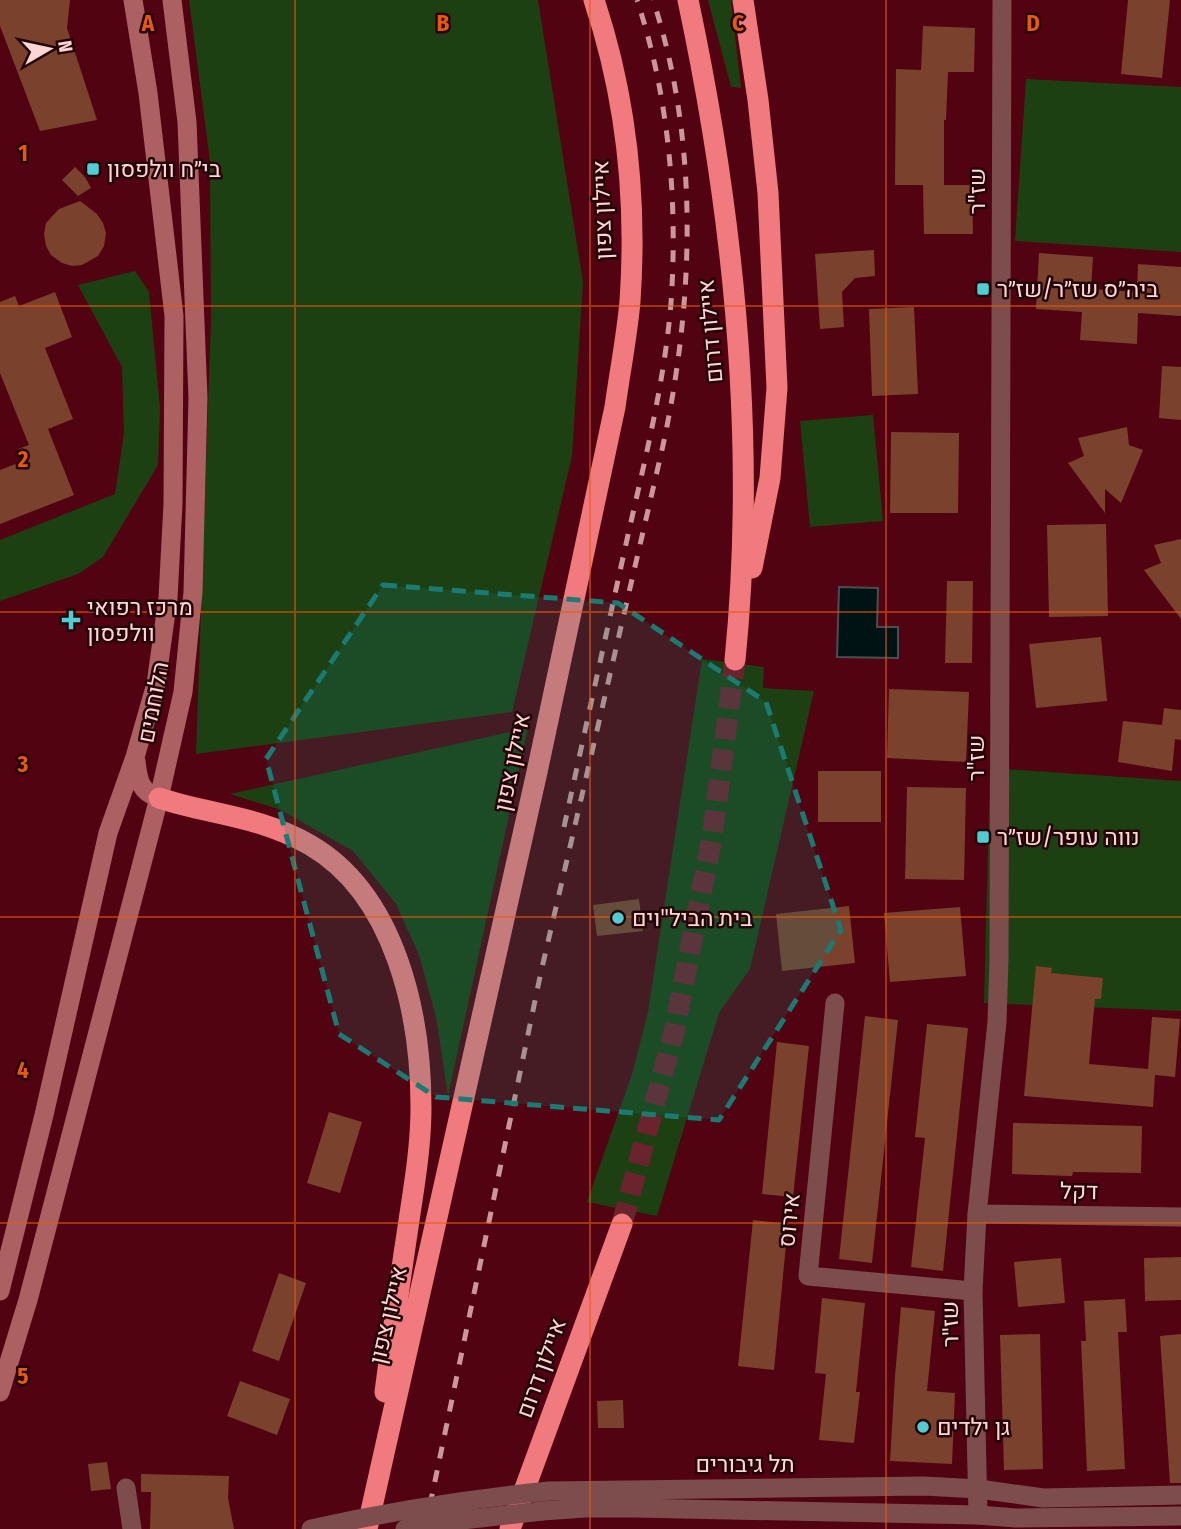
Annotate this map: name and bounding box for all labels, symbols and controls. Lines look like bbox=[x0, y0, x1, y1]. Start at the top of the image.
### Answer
text: A bbox=[141, 9, 155, 37]
text: B bbox=[437, 9, 450, 37]
text: C bbox=[732, 9, 744, 37]
text: D bbox=[1026, 9, 1040, 37]
north arrow bbox=[14, 14, 84, 84]
text: N bbox=[53, 39, 78, 54]
text: 1 bbox=[18, 139, 28, 167]
place label: בי״ח וולפסון bbox=[107, 155, 221, 183]
street label: איילון צפון bbox=[586, 160, 618, 260]
marker: בי״ח וולפסון bbox=[85, 161, 101, 177]
street label: שז"ר bbox=[963, 168, 991, 214]
place label: ביה״ס שז״ר/שז״ר bbox=[997, 275, 1158, 303]
street label: איילון דרום bbox=[692, 278, 728, 384]
marker: ביה״ס שז״ר/שז״ר bbox=[975, 281, 991, 297]
text: 2 bbox=[17, 445, 29, 473]
place label: מרכז רפואי וולפסון bbox=[87, 593, 193, 647]
marker: מרכז רפואי וולפסון bbox=[61, 610, 81, 630]
street label: הלוחמים bbox=[131, 659, 175, 745]
street label: איילון צפון bbox=[488, 710, 536, 814]
street label: שז"ר bbox=[962, 735, 990, 781]
text: 3 bbox=[17, 750, 29, 778]
place label: נווה עופר/שז״ר bbox=[997, 823, 1140, 851]
marker: נווה עופר/שז״ר bbox=[975, 829, 991, 845]
place label: בית הביל"וים bbox=[632, 904, 752, 932]
marker: בית הביל"וים bbox=[610, 910, 626, 926]
text: 4 bbox=[17, 1056, 29, 1084]
street label: דקל bbox=[1060, 1177, 1098, 1205]
street label: אירוס bbox=[772, 1191, 806, 1249]
street label: איילון צפון bbox=[363, 1263, 413, 1367]
street label: שז"ר bbox=[936, 1301, 964, 1347]
street label: איילון דרום bbox=[510, 1314, 572, 1422]
text: 5 bbox=[17, 1362, 29, 1390]
place label: גן ילדים bbox=[937, 1413, 1010, 1441]
marker: גן ילדים bbox=[915, 1419, 931, 1435]
street label: תל גיבורים bbox=[695, 1450, 795, 1478]

